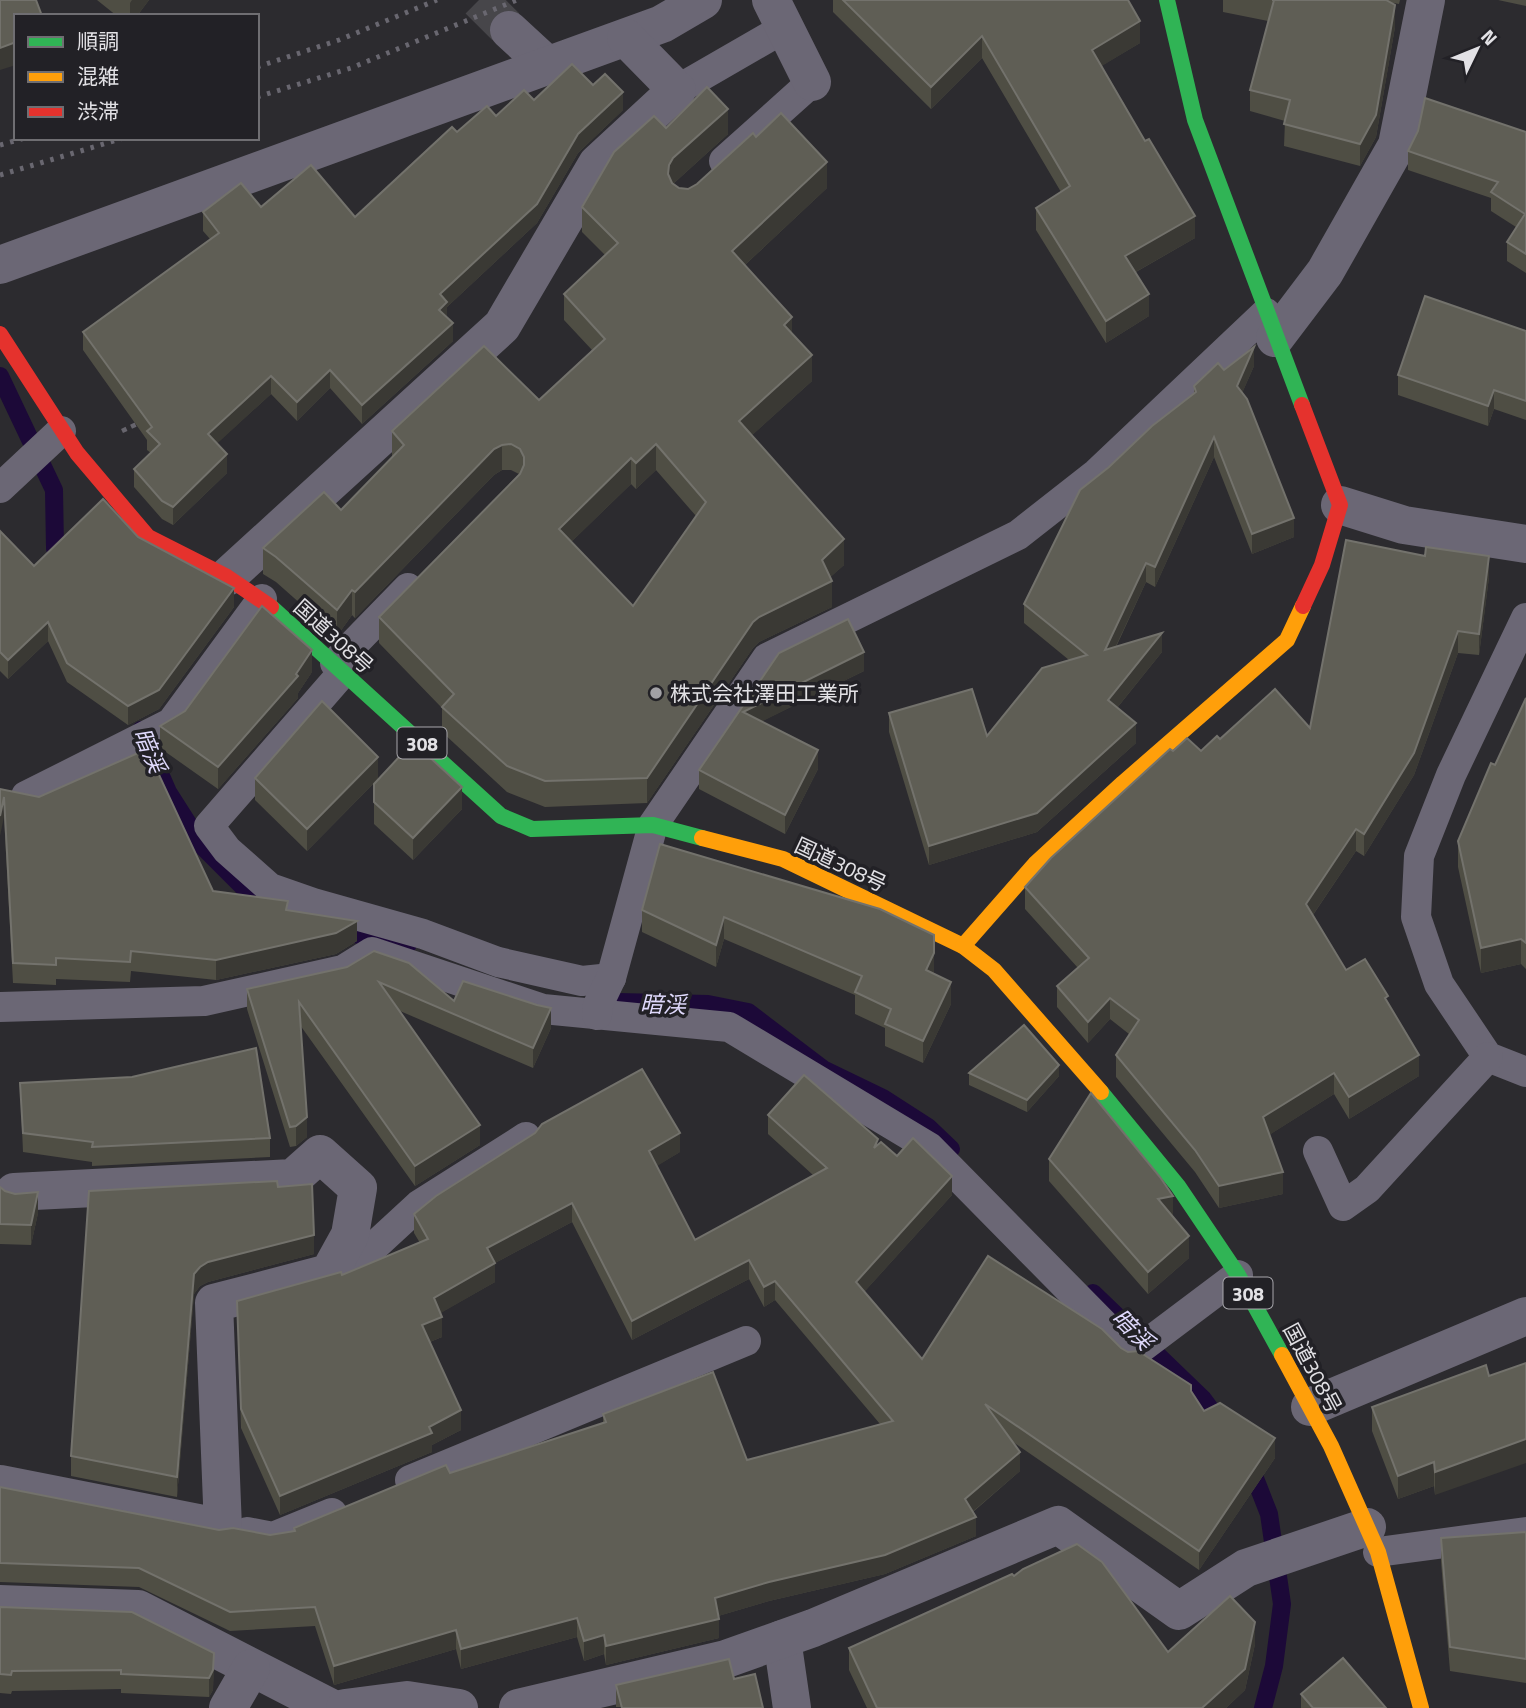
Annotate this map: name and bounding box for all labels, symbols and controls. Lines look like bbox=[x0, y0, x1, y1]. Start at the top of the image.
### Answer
legend bbox=[14, 14, 259, 140]
north arrow bbox=[1442, 14, 1512, 84]
text: N bbox=[1475, 22, 1505, 52]
text: 順調 bbox=[77, 25, 119, 57]
text: 混雑 bbox=[77, 60, 119, 92]
text: 渋滞 bbox=[77, 95, 119, 127]
street label: 国道308号 bbox=[287, 591, 381, 681]
place label: 株式会社澤田工業所 bbox=[670, 677, 859, 709]
marker: 株式会社澤田工業所 bbox=[648, 685, 664, 701]
water label: 暗渓 bbox=[125, 722, 176, 781]
road number: 308 bbox=[398, 728, 446, 758]
street label: 国道308号 bbox=[790, 829, 892, 899]
water label: 暗渓 bbox=[640, 986, 689, 1022]
road number: 308 bbox=[1224, 1278, 1272, 1308]
water label: 暗渓 bbox=[1104, 1300, 1164, 1360]
street label: 国道308号 bbox=[1276, 1317, 1350, 1419]

